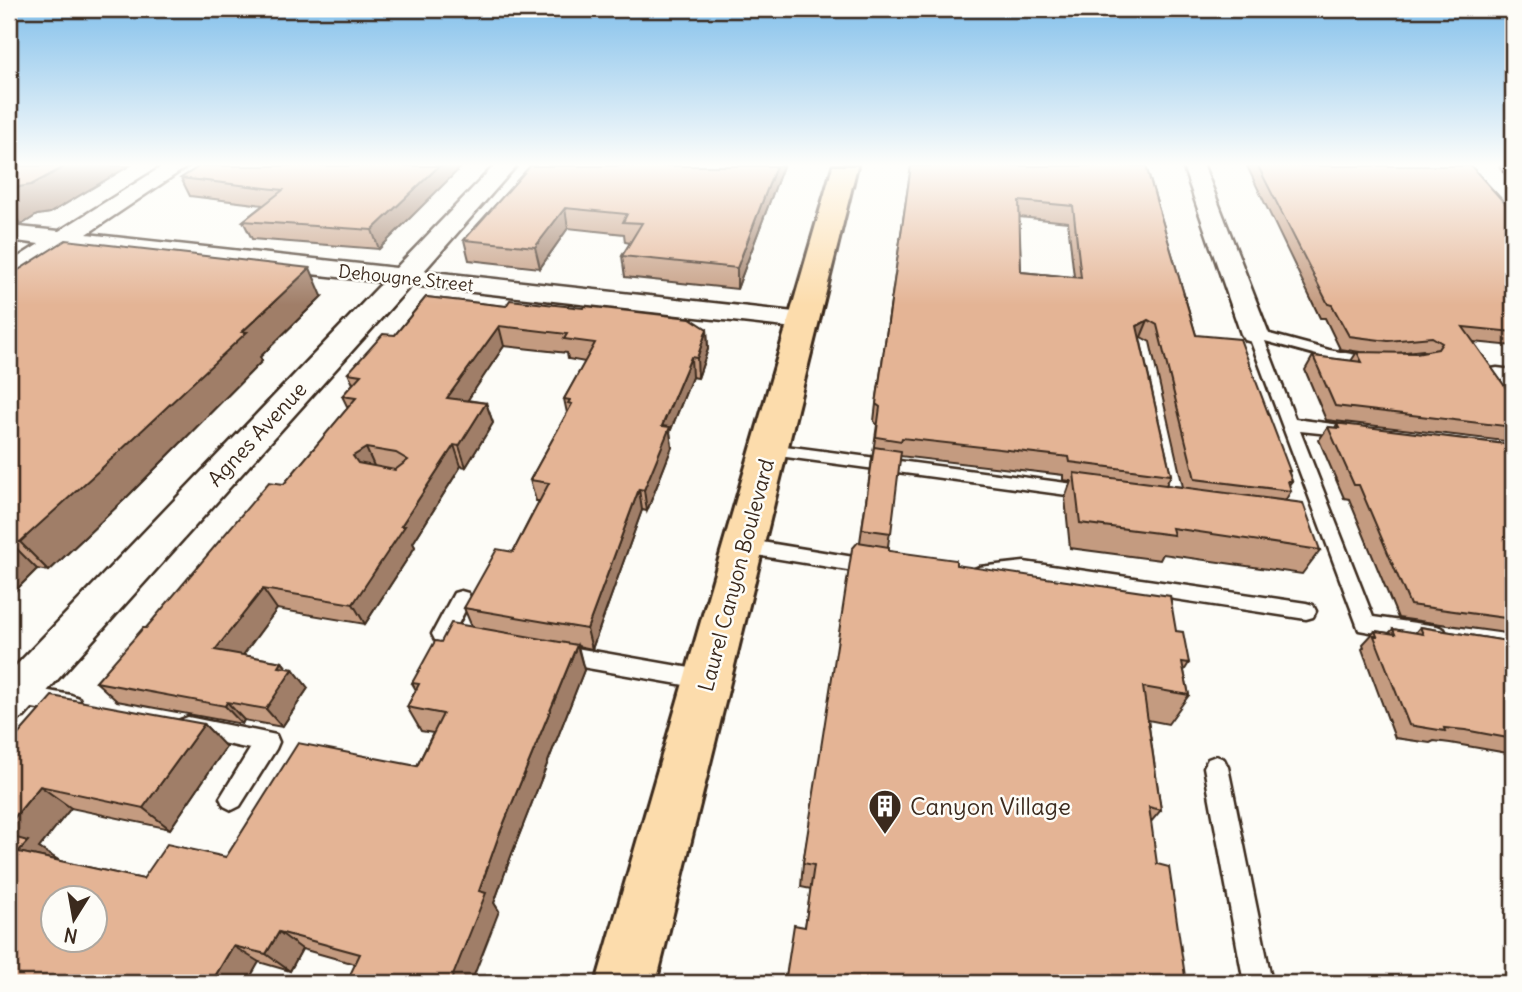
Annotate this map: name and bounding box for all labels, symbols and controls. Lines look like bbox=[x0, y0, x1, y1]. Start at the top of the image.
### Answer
street label: Dehougne Street bbox=[337, 259, 475, 297]
street label: Agnes Avenue bbox=[202, 376, 312, 492]
street label: Laurel Canyon Boulevard bbox=[692, 456, 780, 694]
building icon: Canyon Village bbox=[866, 787, 904, 836]
place label: Canyon Village bbox=[910, 791, 1071, 821]
north arrow bbox=[38, 884, 108, 954]
text: N bbox=[62, 923, 79, 949]

